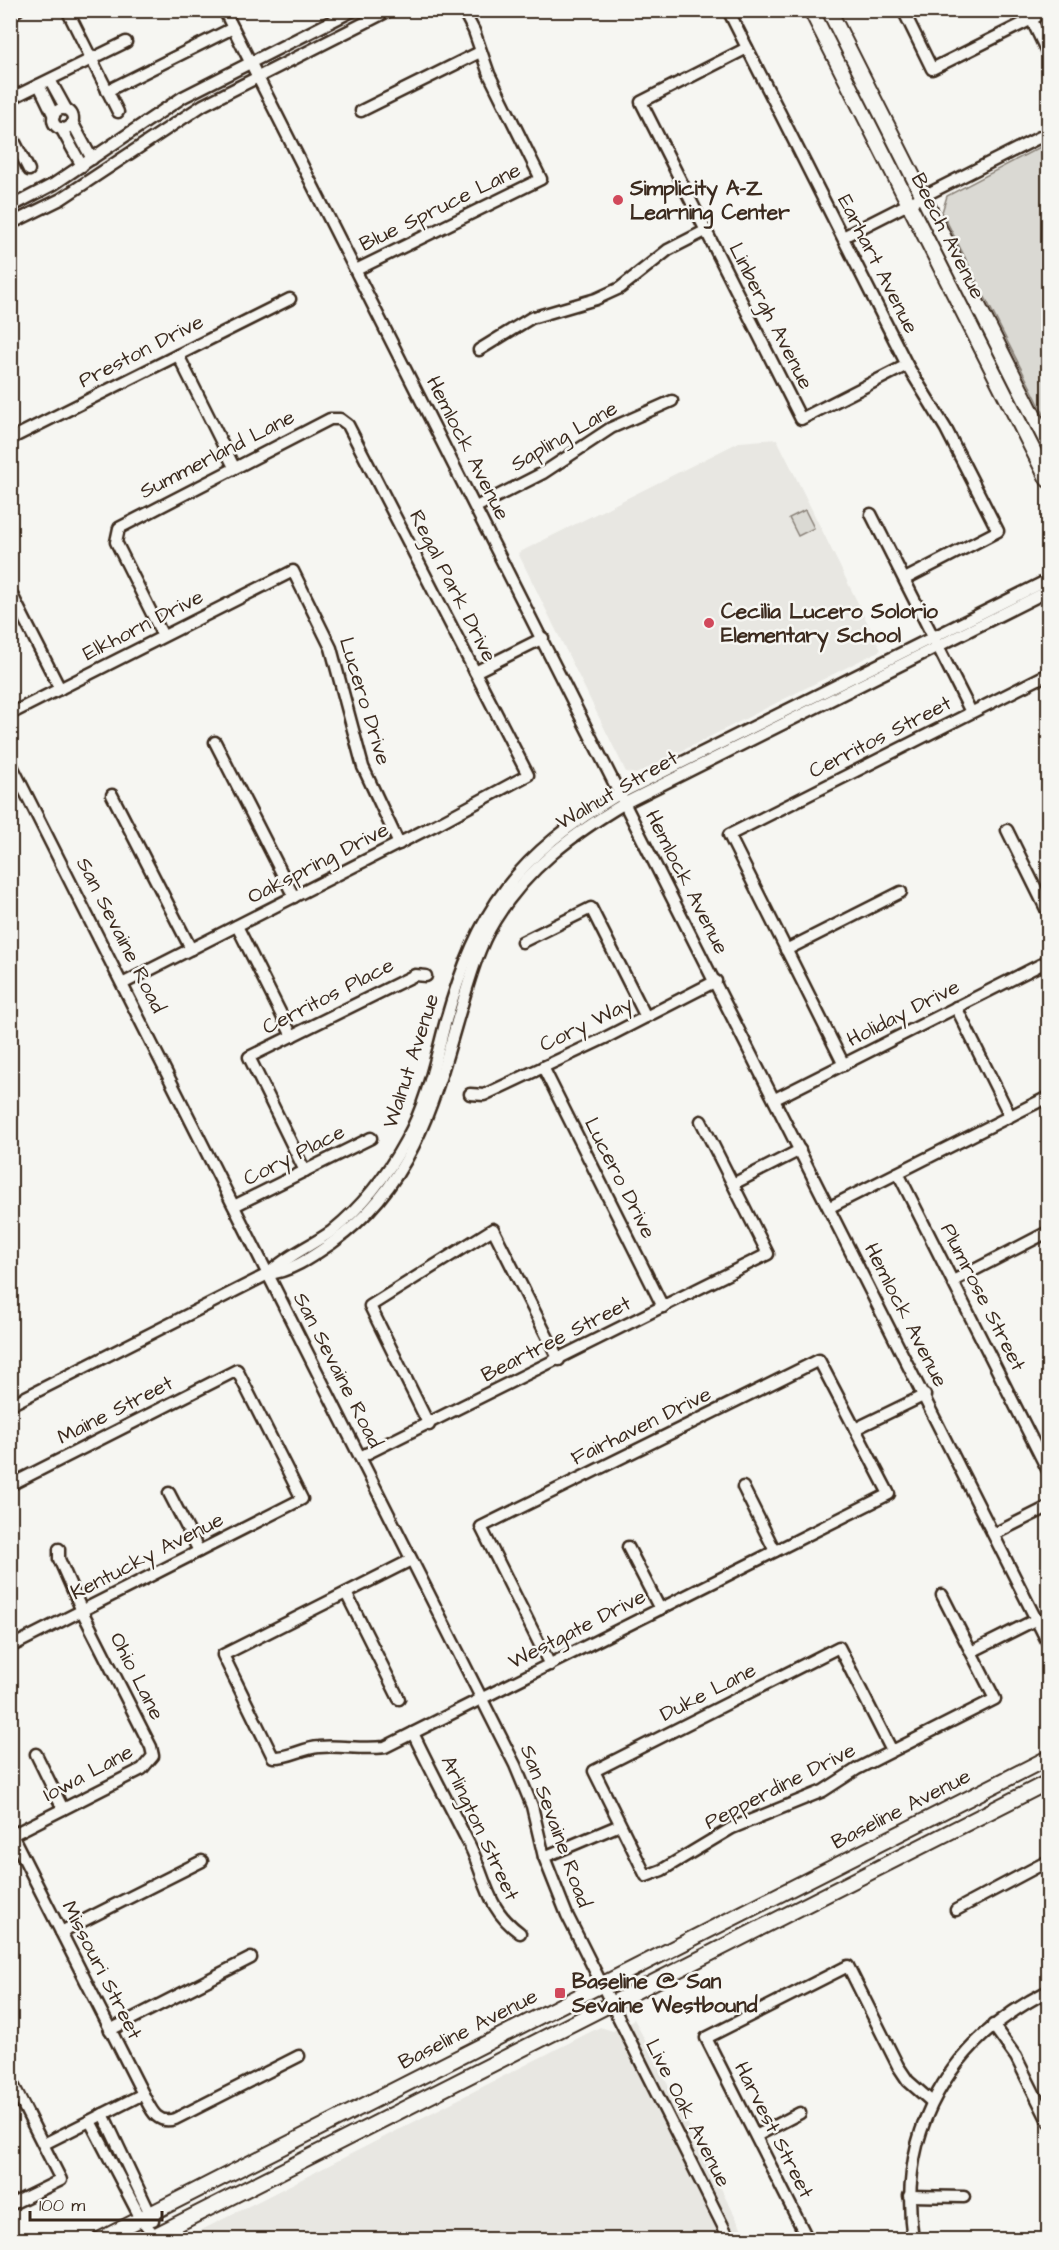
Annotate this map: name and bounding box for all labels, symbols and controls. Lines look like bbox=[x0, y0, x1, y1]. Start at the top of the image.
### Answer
street label: Blue Spruce Lane bbox=[354, 155, 526, 260]
street label: Beech Avenue bbox=[904, 168, 992, 304]
place label: Simplicity A-Z Learning Center bbox=[629, 174, 790, 229]
street label: Earhart Avenue bbox=[830, 189, 926, 339]
marker: Simplicity A-Z Learning Center bbox=[611, 193, 625, 207]
street label: Linbergh Avenue bbox=[720, 238, 820, 395]
street label: Preston Drive bbox=[74, 307, 208, 395]
street label: Hemlock Avenue bbox=[419, 371, 517, 525]
street label: Sapling Lane bbox=[505, 394, 624, 480]
street label: Summerland Lane bbox=[134, 402, 300, 506]
street label: Regal Park Drive bbox=[400, 505, 504, 668]
street label: Elkhorn Drive bbox=[78, 582, 208, 668]
place label: Cecilia Lucero Solorio Elementary School bbox=[721, 597, 938, 653]
marker: Cecilia Lucero Solorio Elementary School bbox=[702, 616, 716, 630]
street label: Lucero Drive bbox=[332, 634, 398, 768]
street label: Cerritos Street bbox=[804, 688, 957, 785]
street label: Walnut Street bbox=[551, 743, 684, 837]
street label: Hemlock Avenue bbox=[638, 805, 736, 959]
street label: Oakspring Drive bbox=[242, 815, 395, 913]
street label: San Sevaine Road bbox=[69, 852, 173, 1018]
street label: Cerritos Place bbox=[257, 950, 399, 1042]
street label: Holiday Drive bbox=[842, 972, 965, 1056]
street label: Cory Way bbox=[535, 989, 639, 1061]
street label: Walnut Avenue bbox=[376, 990, 446, 1132]
street label: Lucero Drive bbox=[577, 1112, 663, 1244]
street label: Cory Place bbox=[238, 1117, 351, 1195]
street label: Plumrose Street bbox=[933, 1218, 1033, 1376]
street label: Hemlock Avenue bbox=[857, 1238, 955, 1392]
street label: San Sevaine Road bbox=[286, 1287, 390, 1453]
street label: Beartree Street bbox=[476, 1288, 636, 1389]
street label: Maine Street bbox=[52, 1368, 178, 1452]
street label: Fairhaven Drive bbox=[566, 1379, 716, 1473]
street label: Kentucky Avenue bbox=[66, 1505, 229, 1609]
street label: Westgate Drive bbox=[503, 1582, 652, 1678]
street label: Ohio Lane bbox=[103, 1627, 171, 1725]
street label: Duke Lane bbox=[655, 1655, 761, 1729]
street label: Pepperdine Drive bbox=[699, 1735, 861, 1837]
street label: Iowa Lane bbox=[38, 1737, 138, 1809]
street label: San Sevaine Road bbox=[513, 1741, 599, 1912]
street label: Arlington Street bbox=[432, 1751, 526, 1907]
street label: Baseline Avenue bbox=[826, 1761, 976, 1857]
street label: Missouri Street bbox=[55, 1896, 150, 2045]
place label: Baseline @ San Sevaine Westbound bbox=[571, 1967, 758, 2020]
street label: Baseline Avenue bbox=[393, 1981, 543, 2077]
marker: Baseline @ San Sevaine Westbound bbox=[553, 1986, 567, 2000]
street label: Live Oak Avenue bbox=[638, 2034, 738, 2192]
street label: Harvest Street bbox=[727, 2057, 821, 2204]
scale bar bbox=[30, 2184, 162, 2222]
text: 100 m bbox=[39, 2193, 85, 2218]

